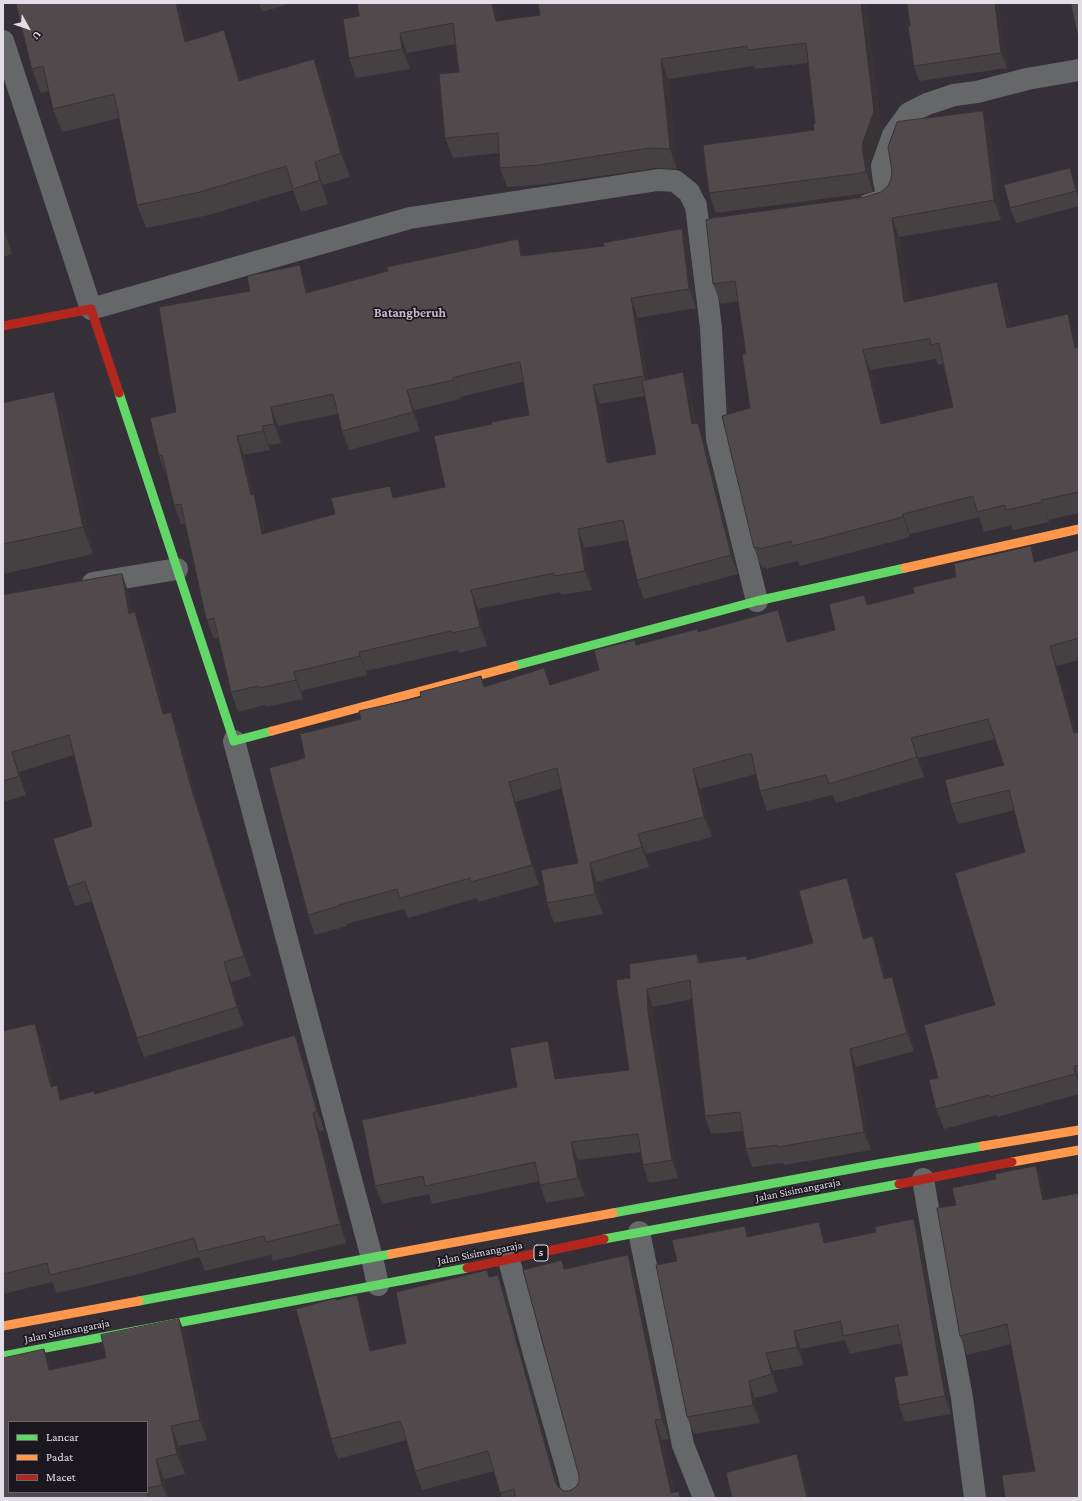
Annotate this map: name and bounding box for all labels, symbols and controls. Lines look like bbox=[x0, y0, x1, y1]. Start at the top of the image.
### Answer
north arrow bbox=[8, 8, 48, 48]
text: U bbox=[30, 29, 44, 42]
district label: Batangberuh bbox=[374, 305, 446, 321]
street label: Jalan Sisimangaraja bbox=[754, 1175, 842, 1205]
street label: Jalan Sisimangaraja bbox=[436, 1238, 524, 1268]
road number: 5 bbox=[534, 1245, 548, 1261]
street label: Jalan Sisimangaraja bbox=[23, 1316, 111, 1346]
legend bbox=[8, 1421, 148, 1493]
text: Lancar bbox=[46, 1430, 79, 1444]
text: Padat bbox=[46, 1450, 73, 1464]
text: Macet bbox=[46, 1470, 76, 1484]

